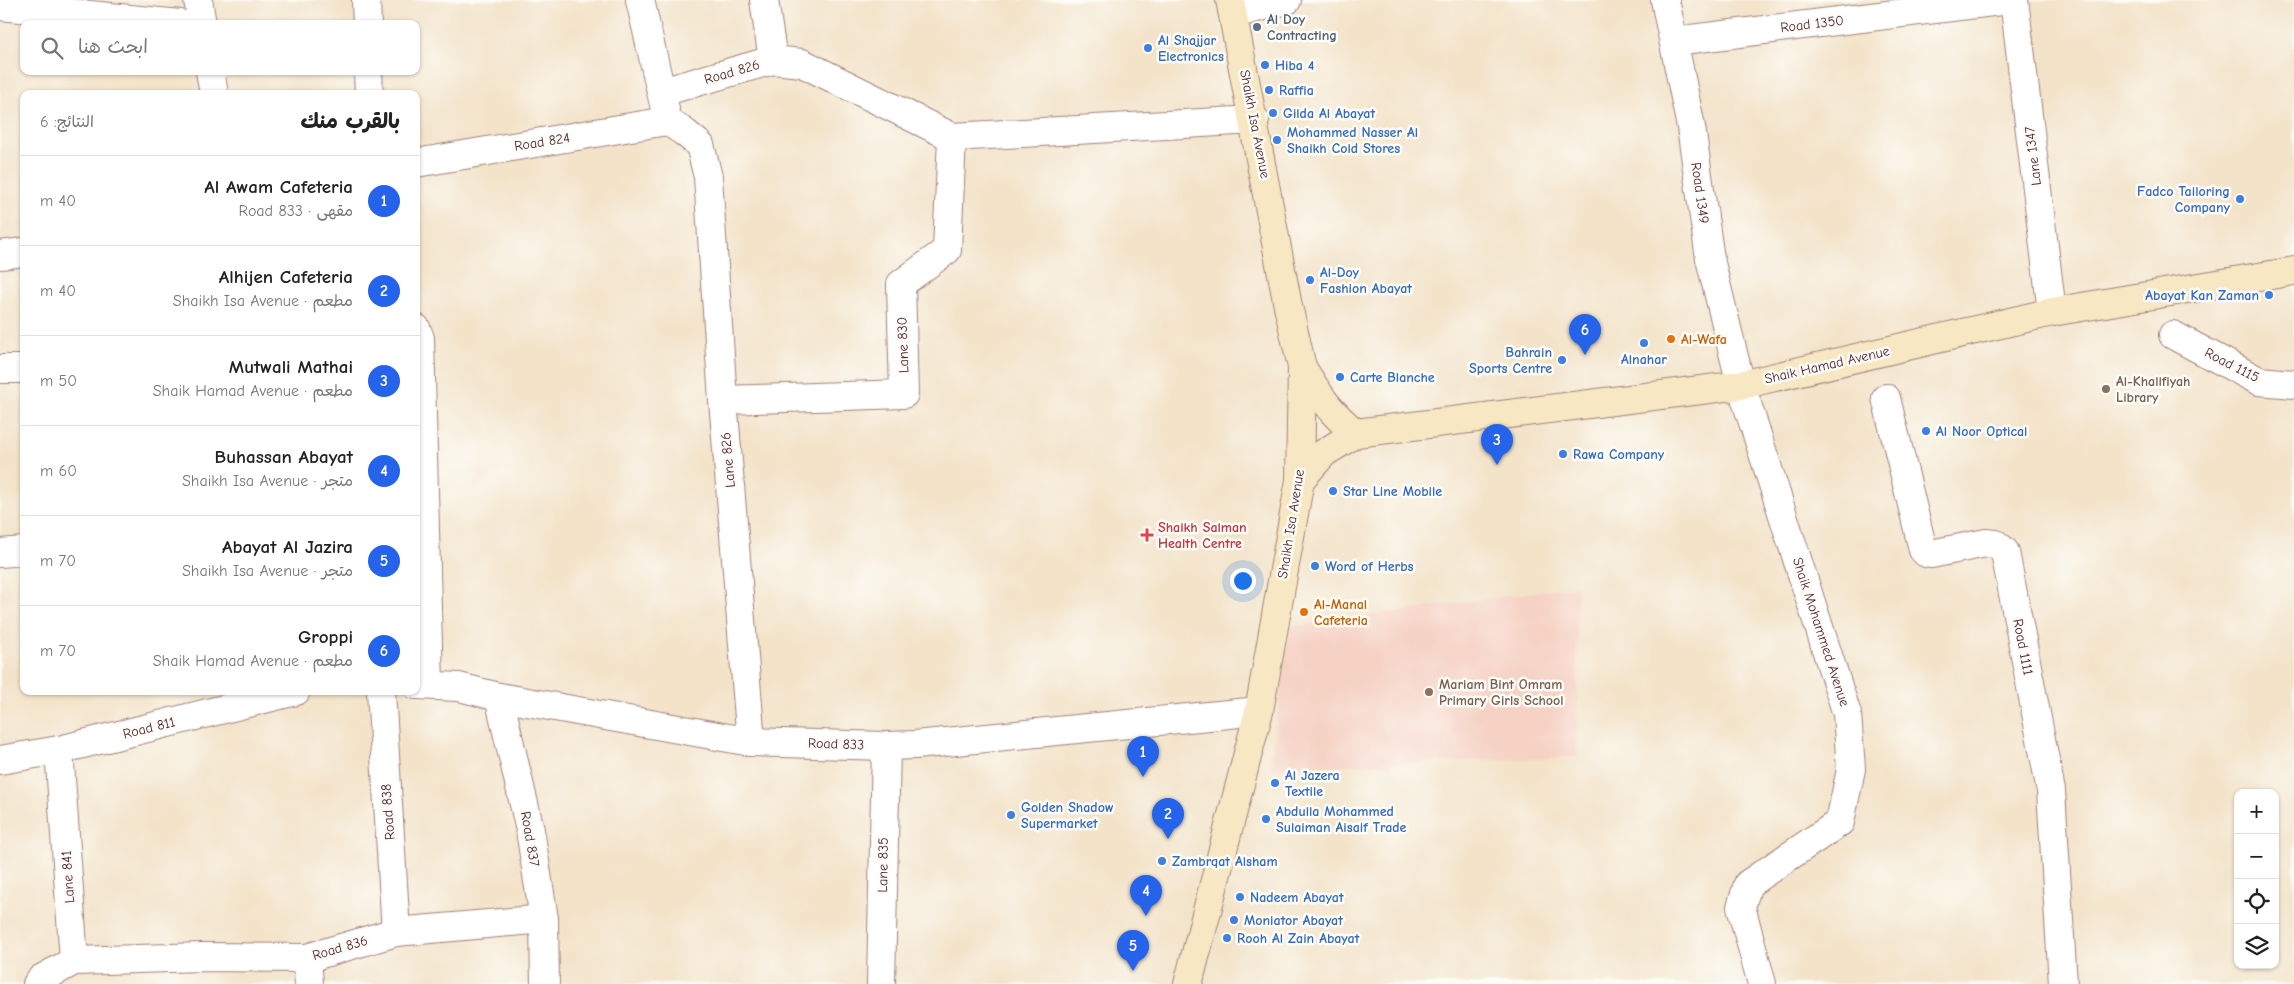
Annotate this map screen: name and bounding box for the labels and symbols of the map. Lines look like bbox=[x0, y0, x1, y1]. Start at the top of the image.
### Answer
place label: Al Doy Contracting bbox=[1267, 11, 1337, 44]
street label: Road 1350 bbox=[1779, 12, 1845, 36]
marker: Al Doy Contracting bbox=[1251, 21, 1263, 33]
place label: Al Shajjar Electronics bbox=[1158, 32, 1224, 65]
marker: Al Shajjar Electronics bbox=[1142, 42, 1154, 54]
street label: Road 826 bbox=[702, 56, 762, 88]
place label: Hiba 4 bbox=[1275, 57, 1315, 74]
marker: Hiba 4 bbox=[1259, 59, 1271, 71]
street label: Shaikh Isa Avenue bbox=[1236, 68, 1274, 180]
place label: Raffia bbox=[1279, 82, 1314, 99]
marker: Raffia bbox=[1263, 84, 1275, 96]
place label: Gilda Al Abayat bbox=[1283, 105, 1375, 122]
marker: Gilda Al Abayat bbox=[1267, 107, 1279, 119]
place label: Mohammed Nasser Al Shaikh Cold Stores bbox=[1287, 124, 1418, 157]
street label: Lane 1347 bbox=[2021, 125, 2045, 187]
street label: Road 824 bbox=[513, 129, 571, 155]
marker: Mohammed Nasser Al Shaikh Cold Stores bbox=[1271, 134, 1283, 146]
street label: Road 1349 bbox=[1687, 161, 1713, 225]
place label: Fadco Tailoring Company bbox=[2137, 183, 2231, 216]
marker: Fadco Tailoring Company bbox=[2234, 193, 2246, 205]
place label: Al-Doy Fashion Abayat bbox=[1320, 264, 1412, 297]
marker: Al-Doy Fashion Abayat bbox=[1304, 274, 1316, 286]
place label: Abayat Kan Zaman bbox=[2145, 287, 2259, 304]
marker: Abayat Kan Zaman bbox=[2263, 289, 2275, 301]
pin: 6 bbox=[1569, 314, 1601, 355]
street label: Lane 830 bbox=[894, 317, 912, 373]
place label: Al-Wafa bbox=[1681, 331, 1727, 348]
marker: Al-Wafa bbox=[1665, 333, 1677, 345]
marker: Alnahar bbox=[1638, 337, 1650, 349]
street label: Shaik Hamad Avenue bbox=[1763, 342, 1891, 388]
place label: Bahrain Sports Centre bbox=[1469, 344, 1552, 377]
street label: Road 1115 bbox=[2202, 344, 2262, 386]
place label: Alnahar bbox=[1621, 351, 1667, 368]
marker: Bahrain Sports Centre bbox=[1556, 354, 1568, 366]
place label: Carte Blanche bbox=[1350, 369, 1435, 386]
marker: Carte Blanche bbox=[1334, 371, 1346, 383]
place label: Al-Khalifiyah Library bbox=[2116, 373, 2190, 406]
marker: Al-Khalifiyah Library bbox=[2100, 383, 2112, 395]
place label: Al Noor Optical bbox=[1936, 423, 2027, 440]
pin: 3 bbox=[1481, 424, 1513, 465]
marker: Al Noor Optical bbox=[1920, 425, 1932, 437]
street label: Lane 826 bbox=[717, 432, 739, 488]
place label: Rawa Company bbox=[1573, 446, 1665, 463]
marker: Rawa Company bbox=[1557, 448, 1569, 460]
street label: Shaikh Isa Avenue bbox=[1274, 468, 1308, 580]
place label: Star Line Mobile bbox=[1343, 483, 1442, 500]
marker: Star Line Mobile bbox=[1327, 485, 1339, 497]
place label: Shaikh Salman Health Centre bbox=[1158, 519, 1247, 552]
marker: Shaikh Salman Health Centre bbox=[1140, 528, 1154, 542]
street label: Shaik Mohammed Avenue bbox=[1789, 555, 1853, 709]
place label: Word of Herbs bbox=[1325, 558, 1414, 575]
marker: Word of Herbs bbox=[1309, 560, 1321, 572]
your location bbox=[1230, 568, 1256, 594]
place label: Al-Manal Cafeteria bbox=[1314, 596, 1368, 629]
marker: Al-Manal Cafeteria bbox=[1298, 606, 1310, 618]
street label: Road 1111 bbox=[2009, 617, 2037, 677]
place label: Mariam Bint Omram Primary Girls School bbox=[1439, 676, 1564, 709]
marker: Mariam Bint Omram Primary Girls School bbox=[1423, 686, 1435, 698]
street label: Road 811 bbox=[121, 713, 177, 743]
street label: Road 833 bbox=[808, 735, 864, 753]
pin: 1 bbox=[1127, 736, 1159, 777]
place label: Al Jazera Textile bbox=[1285, 767, 1340, 800]
marker: Al Jazera Textile bbox=[1269, 777, 1281, 789]
street label: Road 838 bbox=[378, 783, 398, 841]
pin: 2 bbox=[1152, 798, 1184, 839]
place label: Golden Shadow Supermarket bbox=[1021, 799, 1114, 832]
place label: Abdulla Mohammed Sulaiman Aisaif Trade bbox=[1276, 803, 1407, 836]
marker: Golden Shadow Supermarket bbox=[1005, 809, 1017, 821]
street label: Road 837 bbox=[517, 810, 543, 868]
marker: Abdulla Mohammed Sulaiman Aisaif Trade bbox=[1260, 813, 1272, 825]
street label: Lane 835 bbox=[874, 837, 892, 893]
street label: Lane 841 bbox=[58, 850, 78, 904]
place label: Zambrqat Alsham bbox=[1172, 853, 1278, 870]
marker: Zambrqat Alsham bbox=[1156, 855, 1168, 867]
pin: 4 bbox=[1130, 875, 1162, 916]
place label: Nadeem Abayat bbox=[1250, 889, 1344, 906]
marker: Nadeem Abayat bbox=[1234, 891, 1246, 903]
place label: Moniator Abayat bbox=[1244, 912, 1343, 929]
marker: Moniator Abayat bbox=[1228, 914, 1240, 926]
pin: 5 bbox=[1117, 930, 1149, 971]
place label: Rooh Al Zain Abayat bbox=[1237, 930, 1360, 947]
street label: Road 836 bbox=[310, 932, 370, 964]
marker: Rooh Al Zain Abayat bbox=[1221, 932, 1233, 944]

